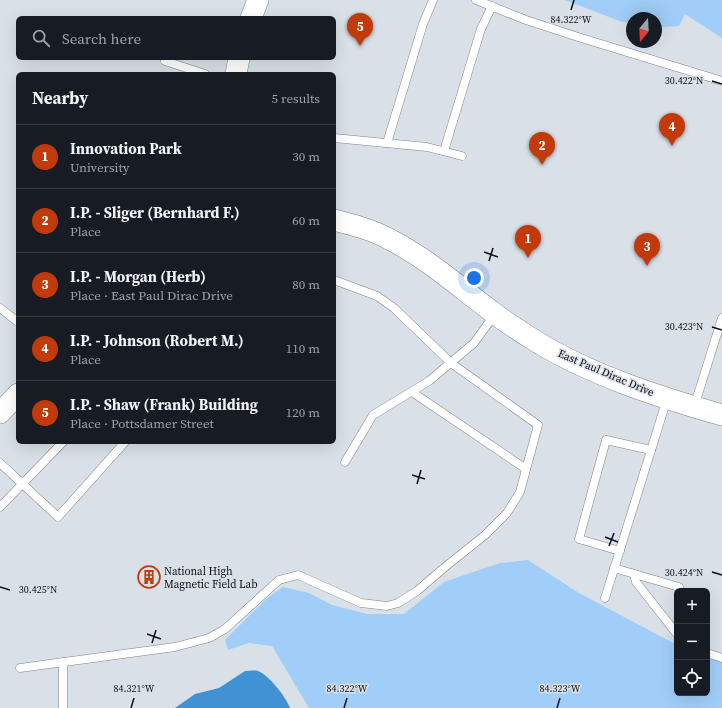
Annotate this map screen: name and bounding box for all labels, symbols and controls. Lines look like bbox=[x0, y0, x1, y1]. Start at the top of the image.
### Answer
north arrow bbox=[626, 12, 662, 48]
pin: 5 bbox=[347, 13, 373, 46]
text: 84.322°W bbox=[551, 13, 592, 26]
search box bbox=[16, 16, 336, 60]
icon: search bbox=[30, 27, 52, 49]
text: Search here bbox=[62, 28, 141, 49]
text: 30.422°N bbox=[665, 74, 703, 87]
text: Nearby bbox=[32, 86, 88, 110]
text: 5 results bbox=[272, 90, 320, 107]
pin: 4 bbox=[659, 113, 685, 146]
pin: 2 bbox=[529, 132, 555, 165]
text: Innovation Park bbox=[70, 138, 182, 159]
text: 1 bbox=[41, 148, 49, 165]
text: 30 m bbox=[292, 148, 320, 165]
text: University bbox=[70, 159, 129, 176]
text: I.P. - Sliger (Bernhard F.) bbox=[70, 202, 240, 223]
text: 2 bbox=[41, 212, 49, 229]
text: 60 m bbox=[292, 212, 320, 229]
text: Place bbox=[70, 223, 101, 240]
pin: 1 bbox=[515, 225, 541, 258]
pin: 3 bbox=[634, 233, 660, 266]
text: I.P. - Morgan (Herb) bbox=[70, 266, 206, 287]
your location bbox=[464, 268, 484, 288]
text: 3 bbox=[41, 276, 49, 293]
text: 80 m bbox=[292, 276, 320, 293]
text: Place · East Paul Dirac Drive bbox=[70, 287, 233, 304]
text: 30.423°N bbox=[665, 320, 703, 333]
text: I.P. - Johnson (Robert M.) bbox=[70, 330, 244, 351]
text: 4 bbox=[41, 340, 49, 357]
text: 110 m bbox=[286, 340, 320, 357]
street label: East Paul Dirac Drive bbox=[556, 346, 657, 400]
text: Place bbox=[70, 351, 101, 368]
text: I.P. - Shaw (Frank) Building bbox=[70, 394, 258, 415]
text: 5 bbox=[41, 404, 49, 421]
text: 120 m bbox=[286, 404, 320, 421]
text: Place · Pottsdamer Street bbox=[70, 415, 214, 432]
building icon: National High Magnetic Field Lab bbox=[136, 564, 162, 590]
place label: National High Magnetic Field Lab bbox=[164, 564, 258, 592]
text: 30.424°N bbox=[665, 566, 703, 579]
text: 30.425°N bbox=[19, 583, 57, 596]
map controls bbox=[674, 588, 710, 696]
button: + bbox=[674, 588, 710, 624]
button: − bbox=[674, 624, 710, 660]
button: locate bbox=[674, 660, 710, 696]
text: 84.321°W bbox=[114, 682, 155, 695]
text: 84.322°W bbox=[327, 682, 368, 695]
text: 84.323°W bbox=[540, 682, 581, 695]

